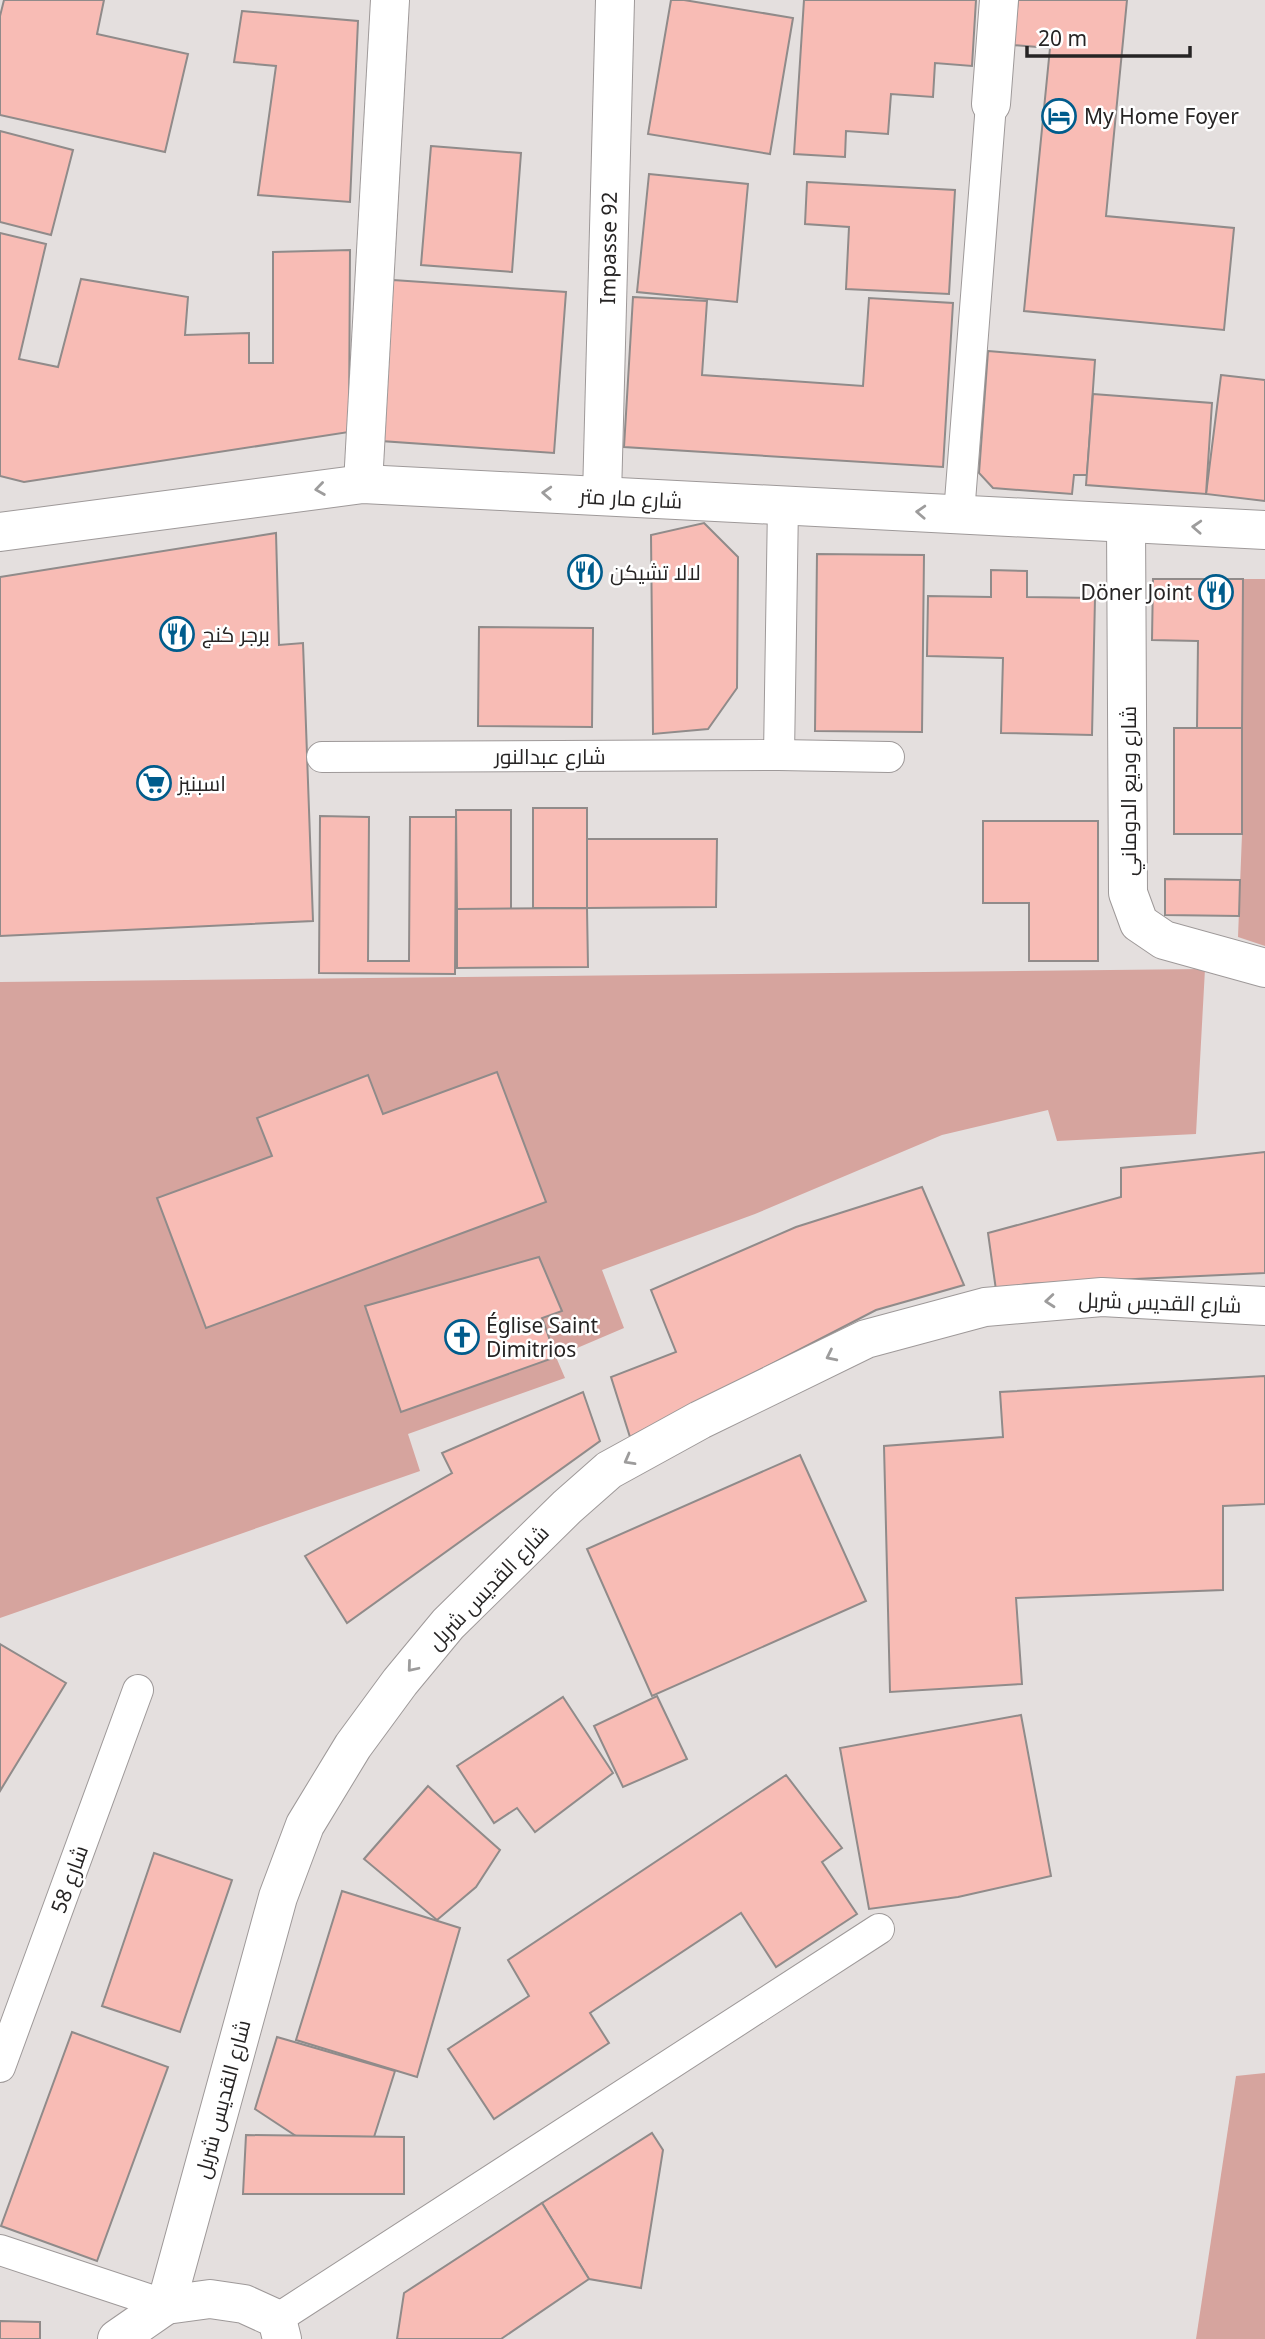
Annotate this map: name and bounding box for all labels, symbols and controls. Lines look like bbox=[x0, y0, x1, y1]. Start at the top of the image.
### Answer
scale bar bbox=[1027, 14, 1190, 58]
text: 20 m bbox=[1038, 24, 1087, 52]
hotel icon: My Home Foyer bbox=[1040, 97, 1078, 135]
place label: My Home Foyer bbox=[1084, 102, 1239, 130]
street label: Impasse 92 bbox=[593, 191, 623, 305]
street label: شارع مار متر bbox=[578, 481, 683, 516]
one-way arrow bbox=[314, 482, 326, 497]
one-way arrow bbox=[541, 486, 552, 501]
one-way arrow bbox=[915, 505, 926, 520]
one-way arrow bbox=[1191, 519, 1202, 534]
restaurant icon: لالا تشيكن bbox=[566, 553, 604, 591]
place label: لالا تشيكن bbox=[610, 558, 701, 586]
restaurant icon: Döner Joint bbox=[1197, 573, 1235, 611]
place label: Döner Joint bbox=[1081, 578, 1192, 606]
restaurant icon: برجر كنج bbox=[158, 615, 196, 653]
place label: برجر كنج bbox=[202, 620, 270, 649]
street label: شارع وديع الدوماني bbox=[1114, 706, 1145, 876]
street label: شارع عبدالنور bbox=[493, 742, 606, 771]
supermarket icon: اسبنيز bbox=[135, 764, 173, 802]
place label: اسبنيز bbox=[177, 769, 226, 797]
street label: شارع القديس شربل bbox=[1078, 1285, 1242, 1320]
one-way arrow bbox=[1044, 1293, 1055, 1308]
place label: Église Saint Dimitrios bbox=[486, 1311, 598, 1363]
church icon: Église Saint Dimitrios bbox=[443, 1318, 481, 1356]
one-way arrow bbox=[826, 1348, 838, 1362]
one-way arrow bbox=[623, 1452, 636, 1465]
street label: شارع القديس شربل bbox=[421, 1519, 555, 1656]
one-way arrow bbox=[408, 1659, 420, 1672]
street label: شارع 58 bbox=[44, 1841, 95, 1917]
street label: شارع القديس شربل bbox=[187, 2017, 258, 2182]

